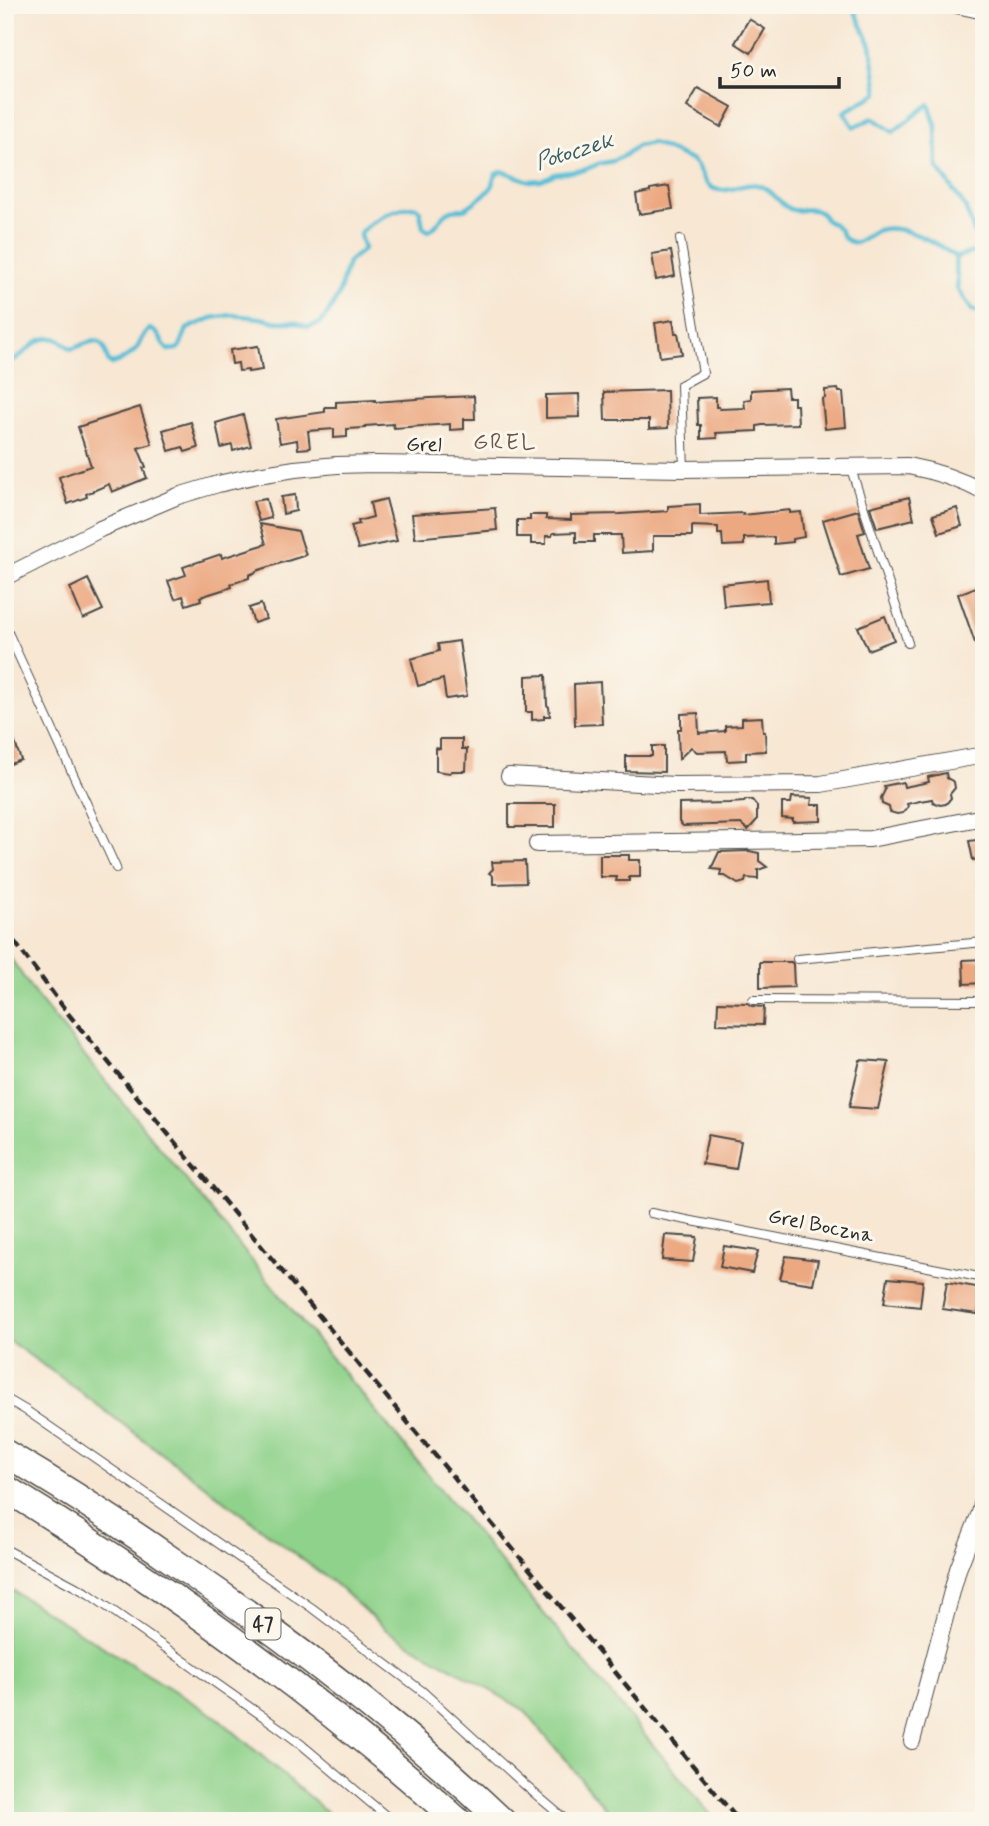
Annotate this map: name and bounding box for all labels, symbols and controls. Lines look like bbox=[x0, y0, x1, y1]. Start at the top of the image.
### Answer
scale bar bbox=[720, 46, 838, 90]
text: 50 m bbox=[730, 57, 777, 85]
water label: Potoczek bbox=[532, 126, 618, 178]
district label: GREL bbox=[473, 428, 537, 458]
street label: Grel bbox=[406, 431, 442, 459]
street label: Grel Boczna bbox=[766, 1202, 876, 1250]
road number: 47 bbox=[246, 1608, 280, 1640]

